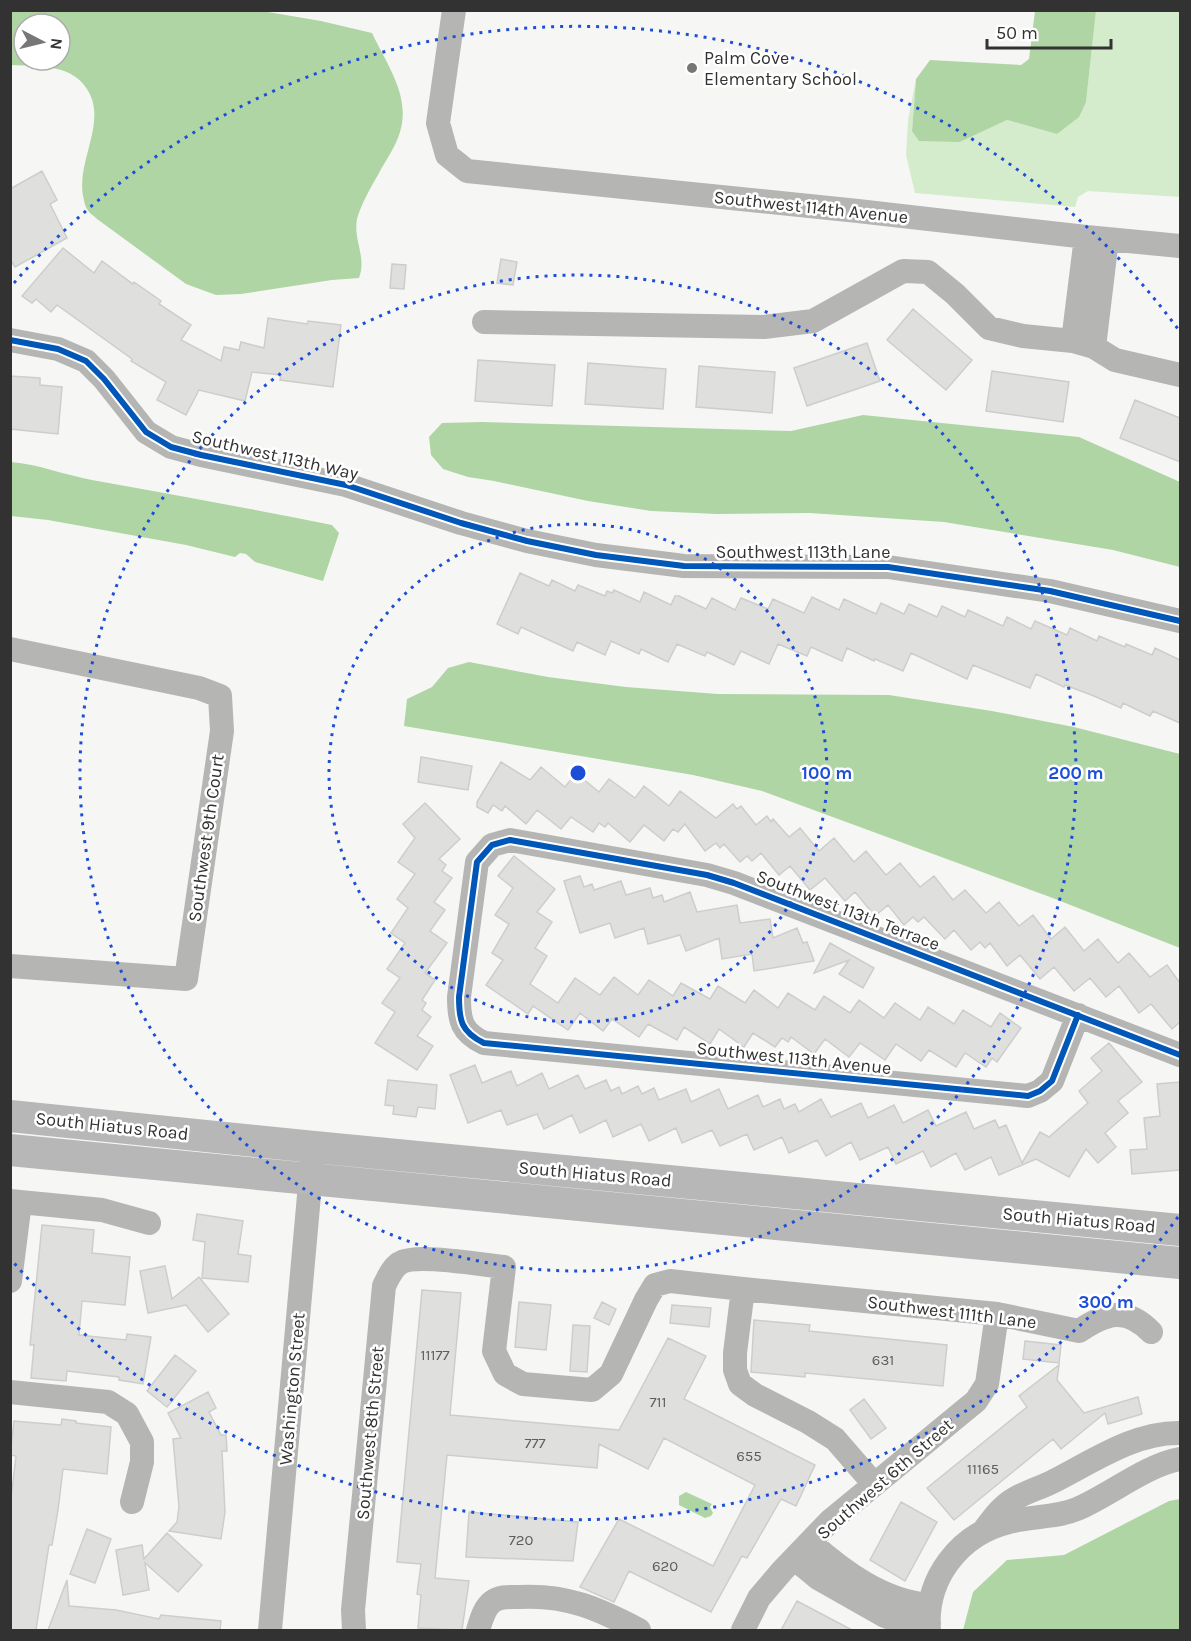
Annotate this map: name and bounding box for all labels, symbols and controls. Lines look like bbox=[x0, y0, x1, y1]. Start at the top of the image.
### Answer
north arrow bbox=[12, 12, 72, 72]
scale bar bbox=[987, 12, 1112, 50]
text: 50 m bbox=[996, 22, 1038, 44]
text: N bbox=[46, 37, 67, 51]
place label: Palm Cove Elementary School bbox=[704, 47, 857, 90]
marker: Palm Cove Elementary School bbox=[685, 61, 699, 75]
street label: Southwest 114th Avenue bbox=[713, 186, 909, 228]
street label: Southwest 113th Way bbox=[190, 425, 361, 485]
street label: Southwest 113th Lane bbox=[716, 541, 890, 563]
street label: Southwest 9th Court bbox=[183, 752, 229, 923]
text: 100 m bbox=[802, 762, 852, 784]
text: 200 m bbox=[1048, 762, 1104, 784]
centre of rings bbox=[568, 763, 588, 783]
street label: Southwest 113th Terrace bbox=[753, 865, 943, 955]
street label: Southwest 113th Avenue bbox=[696, 1037, 892, 1079]
street label: South Hiatus Road bbox=[34, 1107, 190, 1145]
street label: South Hiatus Road bbox=[517, 1156, 673, 1192]
street label: South Hiatus Road bbox=[1001, 1202, 1157, 1238]
street label: Southwest 111th Lane bbox=[866, 1291, 1038, 1333]
text: 300 m bbox=[1078, 1291, 1134, 1313]
street label: Washington Street bbox=[274, 1311, 310, 1466]
street label: Southwest 8th Street bbox=[351, 1345, 389, 1521]
house number: 11177 bbox=[421, 1346, 449, 1364]
house number: 631 bbox=[872, 1351, 894, 1369]
house number: 711 bbox=[650, 1393, 666, 1411]
street label: Southwest 6th Street bbox=[812, 1414, 958, 1544]
house number: 777 bbox=[524, 1434, 546, 1452]
house number: 655 bbox=[736, 1447, 762, 1465]
house number: 11165 bbox=[967, 1460, 999, 1478]
house number: 720 bbox=[509, 1531, 533, 1549]
house number: 620 bbox=[652, 1557, 678, 1575]

